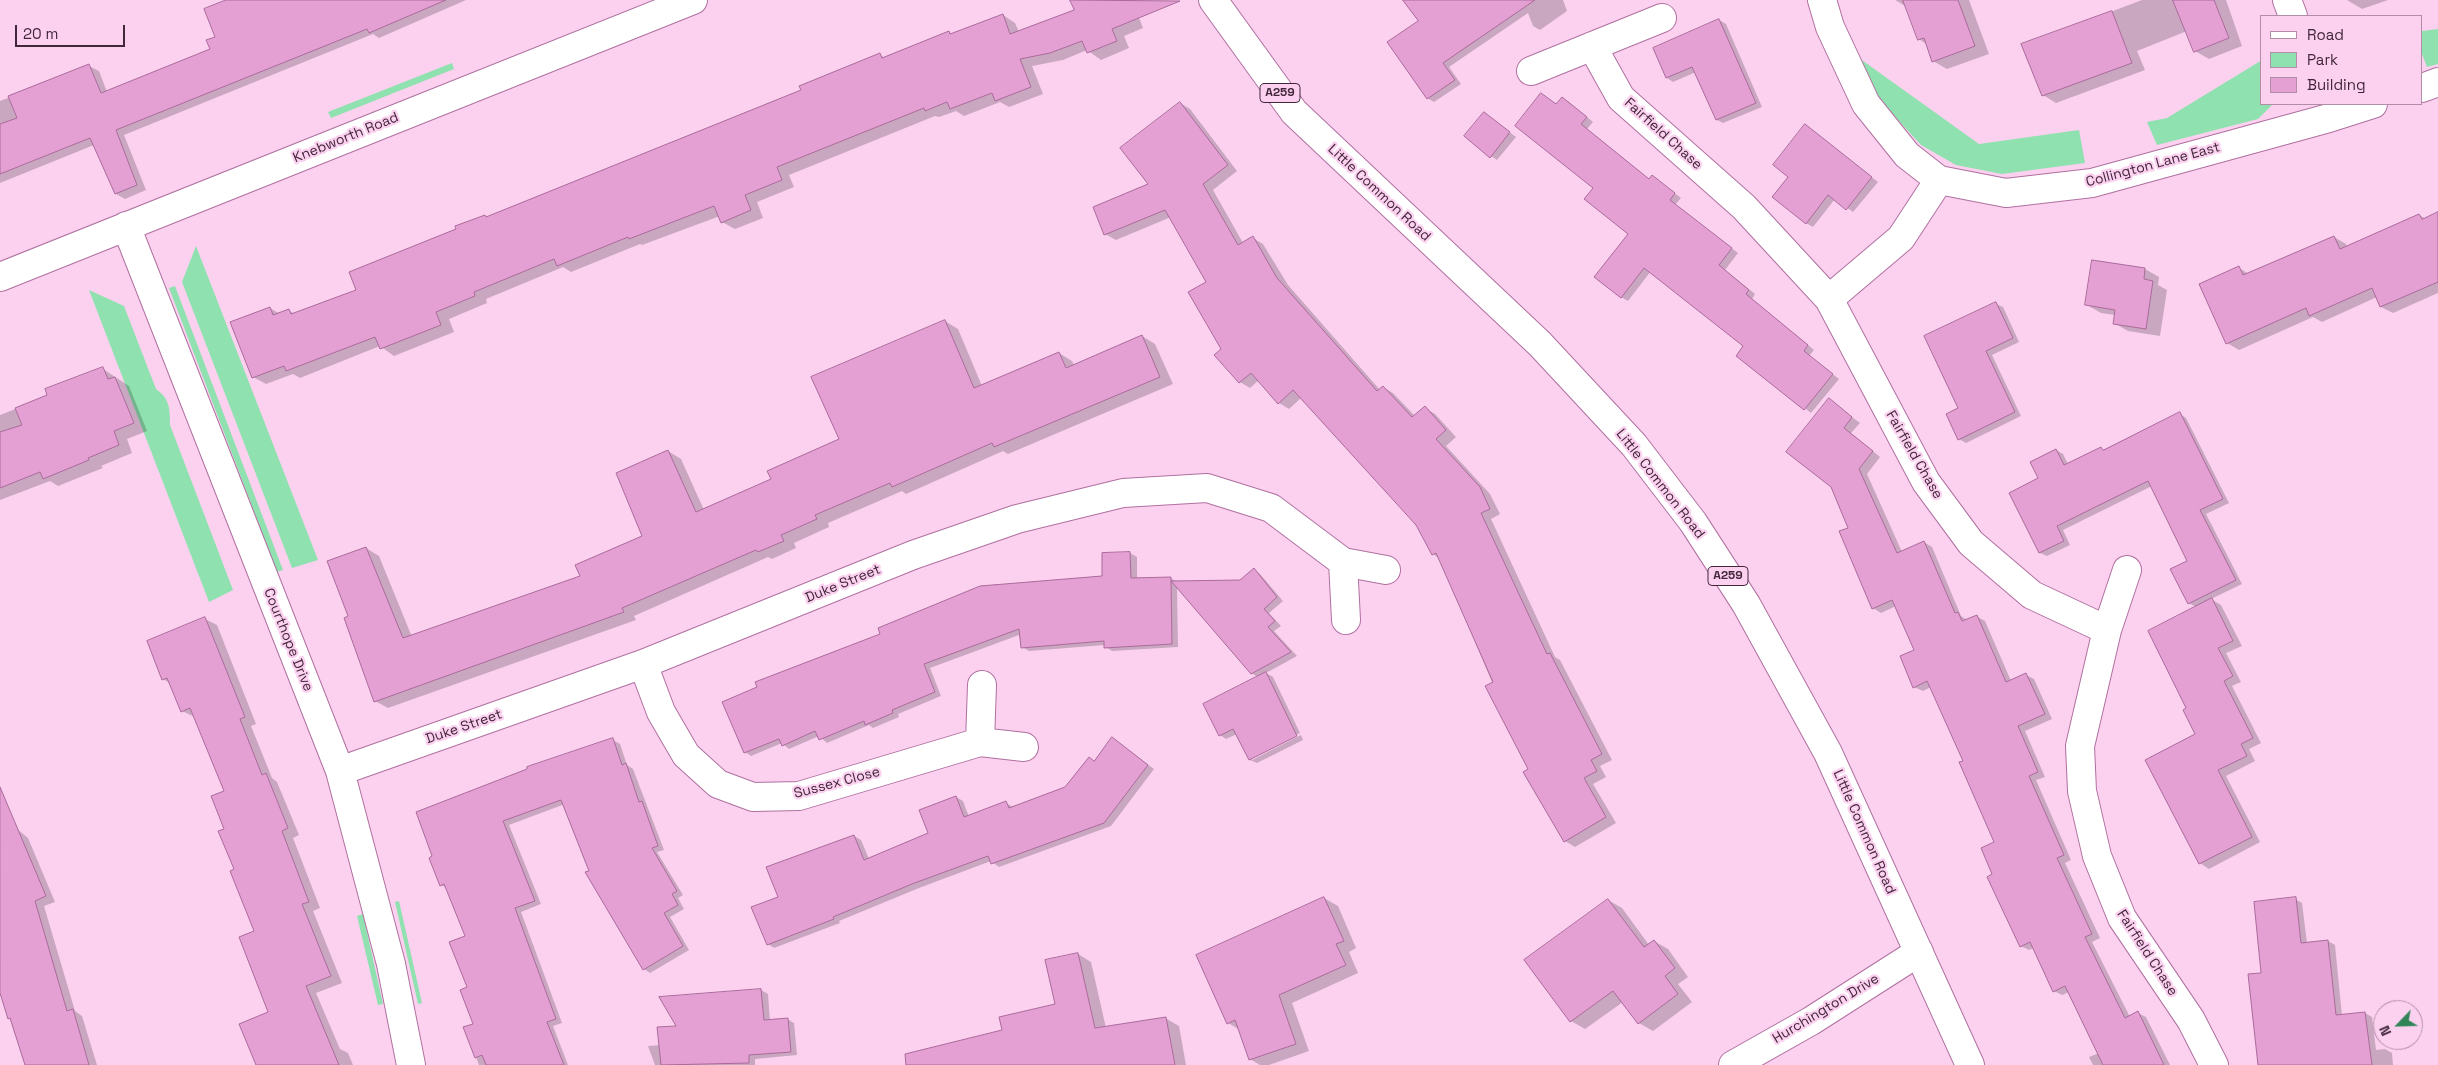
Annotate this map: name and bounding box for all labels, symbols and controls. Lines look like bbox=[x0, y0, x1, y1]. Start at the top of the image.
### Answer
scale bar bbox=[18, 15, 128, 47]
legend bbox=[2260, 15, 2423, 105]
text: 20 m bbox=[23, 24, 58, 43]
text: Road bbox=[2307, 25, 2344, 44]
text: Park bbox=[2307, 50, 2338, 69]
text: Building bbox=[2307, 75, 2366, 94]
road number: A259 bbox=[1260, 84, 1300, 102]
street label: Fairfield Chase bbox=[1621, 95, 1705, 173]
street label: Knebworth Road bbox=[291, 109, 401, 167]
street label: Collington Lane East bbox=[2084, 139, 2222, 191]
street label: Little Common Road bbox=[1324, 141, 1434, 245]
street label: Fairfield Chase bbox=[1882, 408, 1946, 502]
street label: Little Common Road bbox=[1612, 426, 1708, 542]
street label: Duke Street bbox=[803, 561, 883, 607]
road number: A259 bbox=[1708, 566, 1748, 586]
street label: Courthope Drive bbox=[260, 586, 316, 694]
street label: Duke Street bbox=[424, 706, 504, 748]
street label: Sussex Close bbox=[792, 763, 882, 803]
street label: Little Common Road bbox=[1829, 767, 1899, 897]
street label: Fairfield Chase bbox=[2113, 907, 2181, 999]
street label: Hurchington Drive bbox=[1770, 971, 1882, 1047]
north arrow bbox=[2373, 1000, 2423, 1050]
text: N bbox=[2375, 1023, 2395, 1039]

